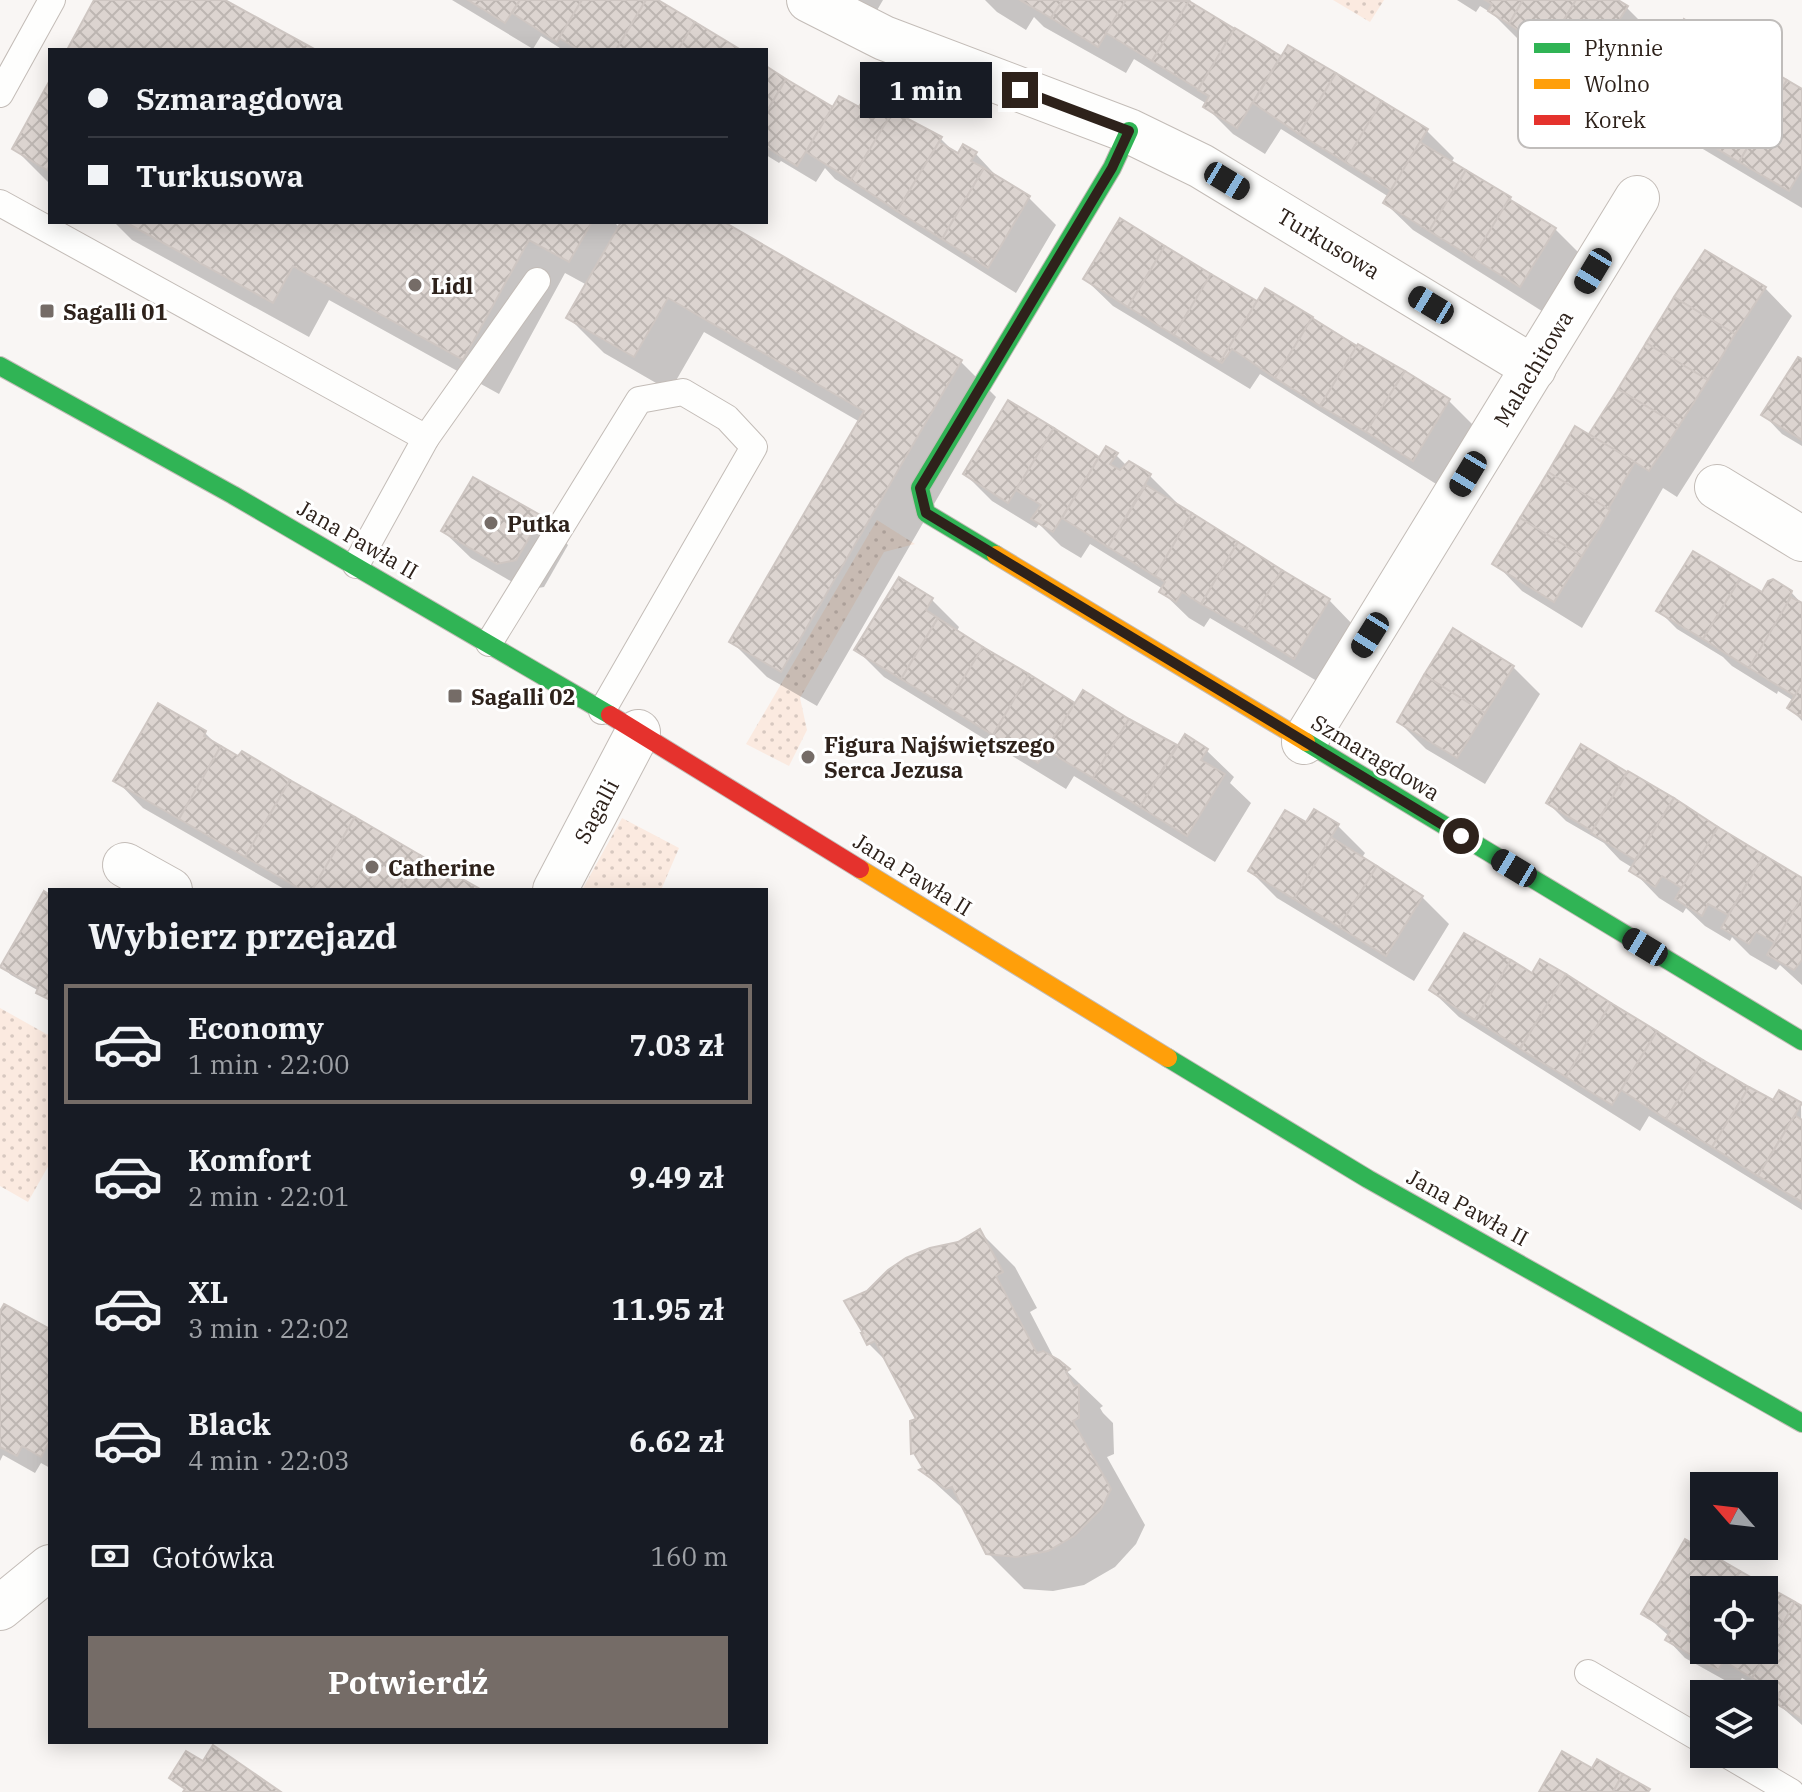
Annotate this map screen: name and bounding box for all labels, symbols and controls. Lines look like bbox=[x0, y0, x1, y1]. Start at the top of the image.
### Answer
legend bbox=[1518, 20, 1782, 148]
text: Płynnie bbox=[1584, 33, 1663, 62]
callout: 1 min bbox=[860, 62, 992, 118]
text: Wolno bbox=[1584, 69, 1650, 98]
route end bbox=[1002, 72, 1038, 108]
text: 1 min bbox=[890, 73, 962, 107]
text: Szmaragdowa bbox=[136, 79, 343, 118]
text: Korek bbox=[1584, 105, 1646, 134]
text: Turkusowa bbox=[136, 156, 304, 195]
car bbox=[1200, 158, 1254, 204]
street label: Turkusowa bbox=[1272, 201, 1386, 285]
car bbox=[1570, 244, 1616, 298]
place label: Lidl bbox=[431, 271, 473, 300]
marker: Lidl bbox=[406, 276, 424, 294]
car bbox=[1404, 282, 1458, 328]
place label: Sagalli 01 bbox=[63, 297, 168, 326]
marker: Sagalli 01 bbox=[38, 302, 56, 320]
street label: Malachitowa bbox=[1487, 304, 1579, 432]
car bbox=[1445, 447, 1491, 501]
street label: Jana Pawła II bbox=[292, 493, 424, 585]
place label: Putka bbox=[507, 509, 571, 538]
marker: Putka bbox=[482, 514, 500, 532]
car bbox=[1347, 608, 1393, 662]
place label: Sagalli 02 bbox=[471, 682, 576, 711]
marker: Sagalli 02 bbox=[446, 687, 464, 705]
street label: Szmaragdowa bbox=[1306, 707, 1446, 807]
place label: Figura Najświętszego Serca Jezusa bbox=[824, 730, 1055, 784]
marker: Figura Najświętszego Serca Jezusa bbox=[799, 748, 817, 766]
street label: Sagalli bbox=[567, 774, 625, 848]
route start bbox=[1443, 818, 1479, 854]
street label: Jana Pawła II bbox=[848, 826, 978, 922]
car bbox=[1487, 845, 1541, 891]
place label: Catherine bbox=[388, 853, 495, 882]
marker: Catherine bbox=[363, 858, 381, 876]
text: Wybierz przejazd bbox=[88, 912, 397, 959]
car bbox=[1618, 924, 1672, 970]
icon: car bbox=[92, 1008, 164, 1080]
text: Economy bbox=[188, 1008, 324, 1047]
text: 7.03 zł bbox=[629, 1025, 724, 1064]
text: 1 min · 22:00 bbox=[188, 1047, 350, 1081]
icon: car bbox=[92, 1140, 164, 1212]
text: Komfort bbox=[188, 1140, 311, 1179]
text: 9.49 zł bbox=[629, 1157, 724, 1196]
street label: Jana Pawła II bbox=[1402, 1162, 1534, 1252]
text: 2 min · 22:01 bbox=[188, 1179, 350, 1213]
icon: car bbox=[92, 1272, 164, 1344]
text: XL bbox=[188, 1272, 228, 1311]
text: 11.95 zł bbox=[611, 1289, 724, 1328]
text: 3 min · 22:02 bbox=[188, 1311, 350, 1345]
icon: car bbox=[92, 1404, 164, 1476]
text: Black bbox=[188, 1404, 271, 1443]
text: 6.62 zł bbox=[629, 1421, 724, 1460]
text: 4 min · 22:03 bbox=[188, 1443, 350, 1477]
north arrow bbox=[1690, 1472, 1778, 1560]
map controls bbox=[1690, 1472, 1778, 1768]
icon: cash bbox=[88, 1534, 132, 1578]
text: Gotówka bbox=[152, 1537, 275, 1576]
text: 160 m bbox=[650, 1539, 728, 1573]
button: locate bbox=[1690, 1576, 1778, 1664]
button: Potwierdź bbox=[88, 1636, 728, 1728]
button: layers bbox=[1690, 1680, 1778, 1768]

